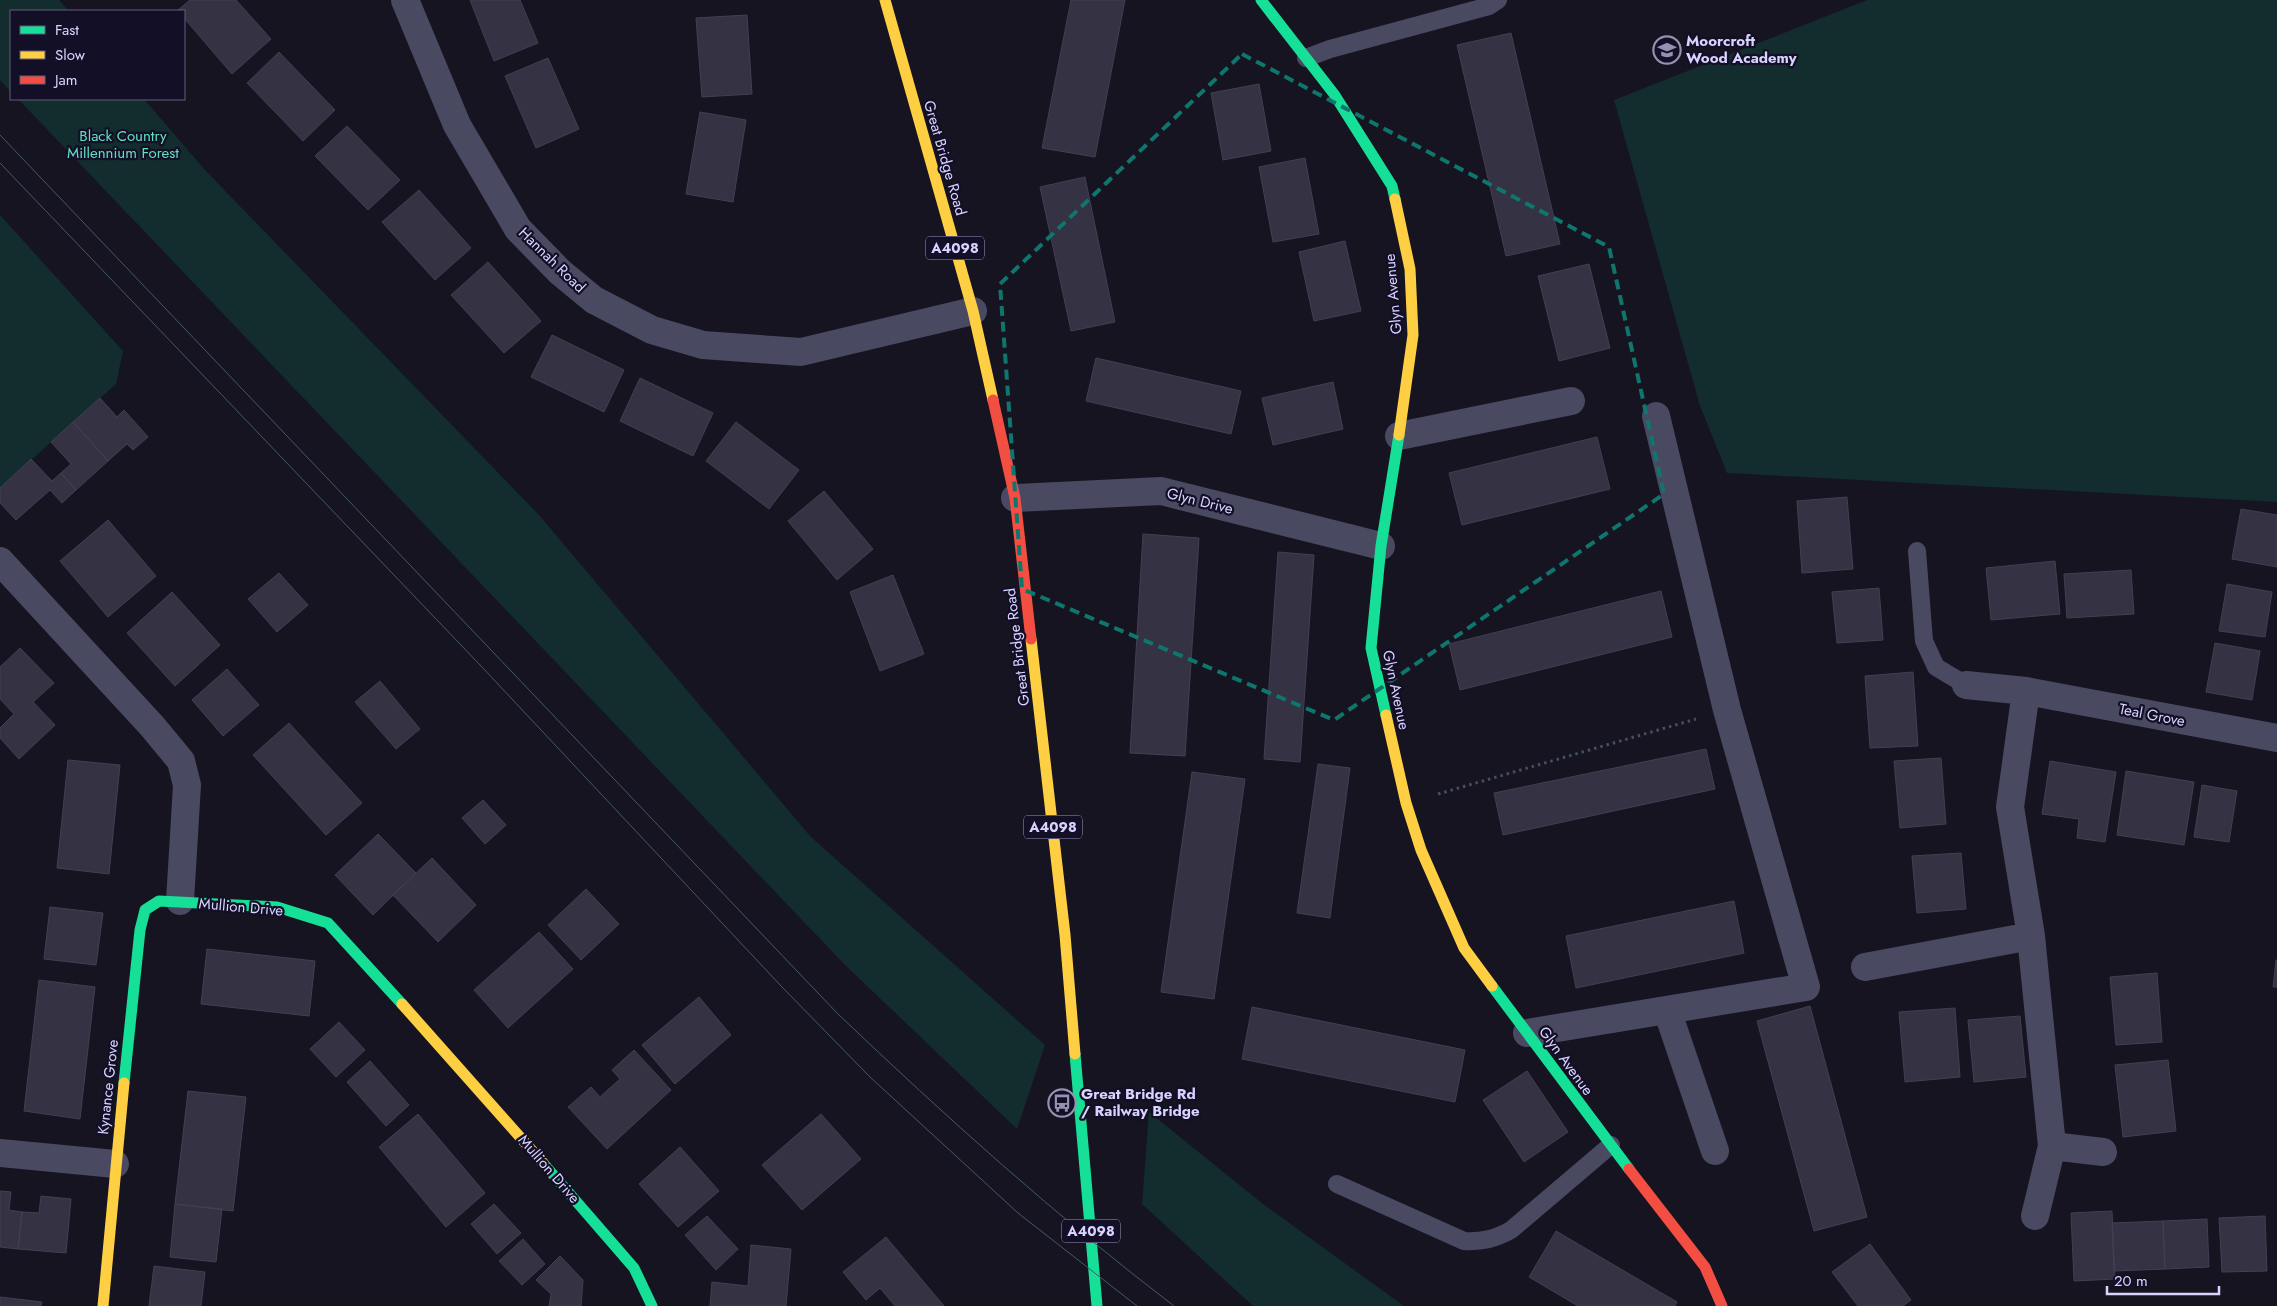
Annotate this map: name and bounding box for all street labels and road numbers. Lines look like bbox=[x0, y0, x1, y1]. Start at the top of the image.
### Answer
street label: Great Bridge Road bbox=[918, 98, 972, 218]
street label: Hannah Road bbox=[514, 222, 590, 298]
road number: A4098 bbox=[926, 237, 984, 260]
street label: Glyn Avenue bbox=[1378, 253, 1407, 335]
street label: Glyn Drive bbox=[1165, 482, 1236, 520]
street label: Great Bridge Road bbox=[999, 587, 1035, 707]
street label: Glyn Avenue bbox=[1377, 648, 1415, 732]
street label: Teal Grove bbox=[2117, 698, 2187, 732]
road number: A4098 bbox=[1024, 816, 1082, 839]
street label: Mullion Drive bbox=[198, 892, 284, 922]
street label: Glyn Avenue bbox=[1533, 1022, 1599, 1100]
street label: Kynance Grove bbox=[92, 1038, 124, 1136]
street label: Mullion Drive bbox=[513, 1130, 585, 1208]
road number: A4098 bbox=[1062, 1220, 1120, 1242]

